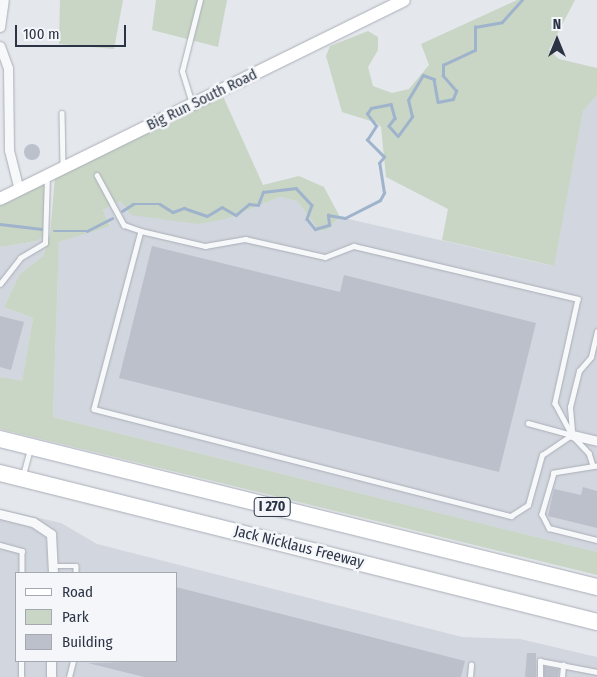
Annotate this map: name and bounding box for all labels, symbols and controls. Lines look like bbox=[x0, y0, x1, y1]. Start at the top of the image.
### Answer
scale bar bbox=[18, 15, 129, 47]
north arrow bbox=[532, 15, 582, 65]
text: N bbox=[553, 16, 561, 33]
text: 100 m bbox=[23, 25, 60, 43]
street label: Big Run South Road bbox=[144, 65, 260, 135]
road number: I 270 bbox=[253, 496, 291, 518]
street label: Jack Nicklaus Freeway bbox=[232, 522, 366, 572]
legend bbox=[15, 572, 178, 662]
text: Road bbox=[62, 583, 93, 601]
text: Park bbox=[62, 608, 89, 626]
text: Building bbox=[62, 633, 113, 651]

